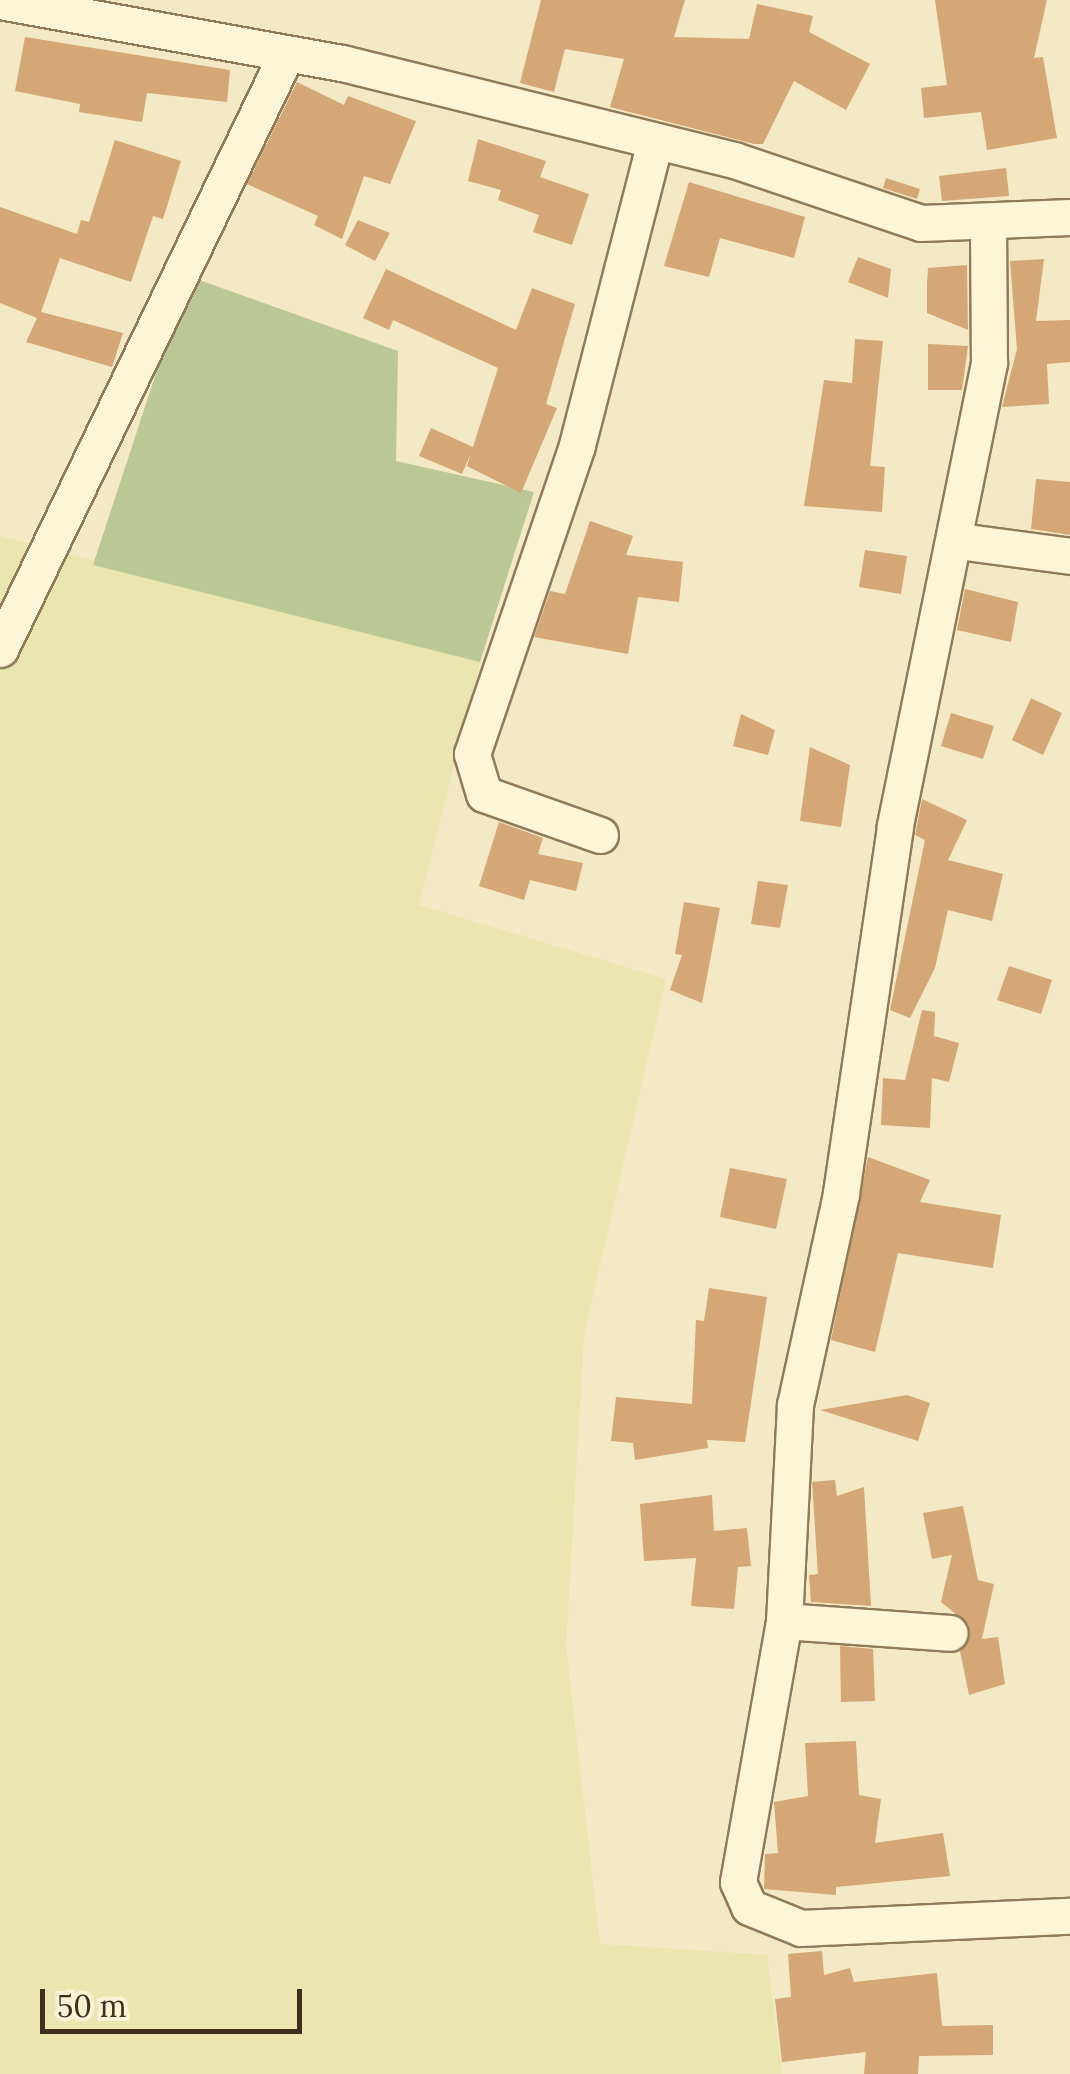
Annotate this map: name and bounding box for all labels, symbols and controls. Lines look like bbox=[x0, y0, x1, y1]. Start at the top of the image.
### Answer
scale bar bbox=[45, 1969, 308, 2031]
text: 50 m bbox=[57, 1987, 127, 2025]

